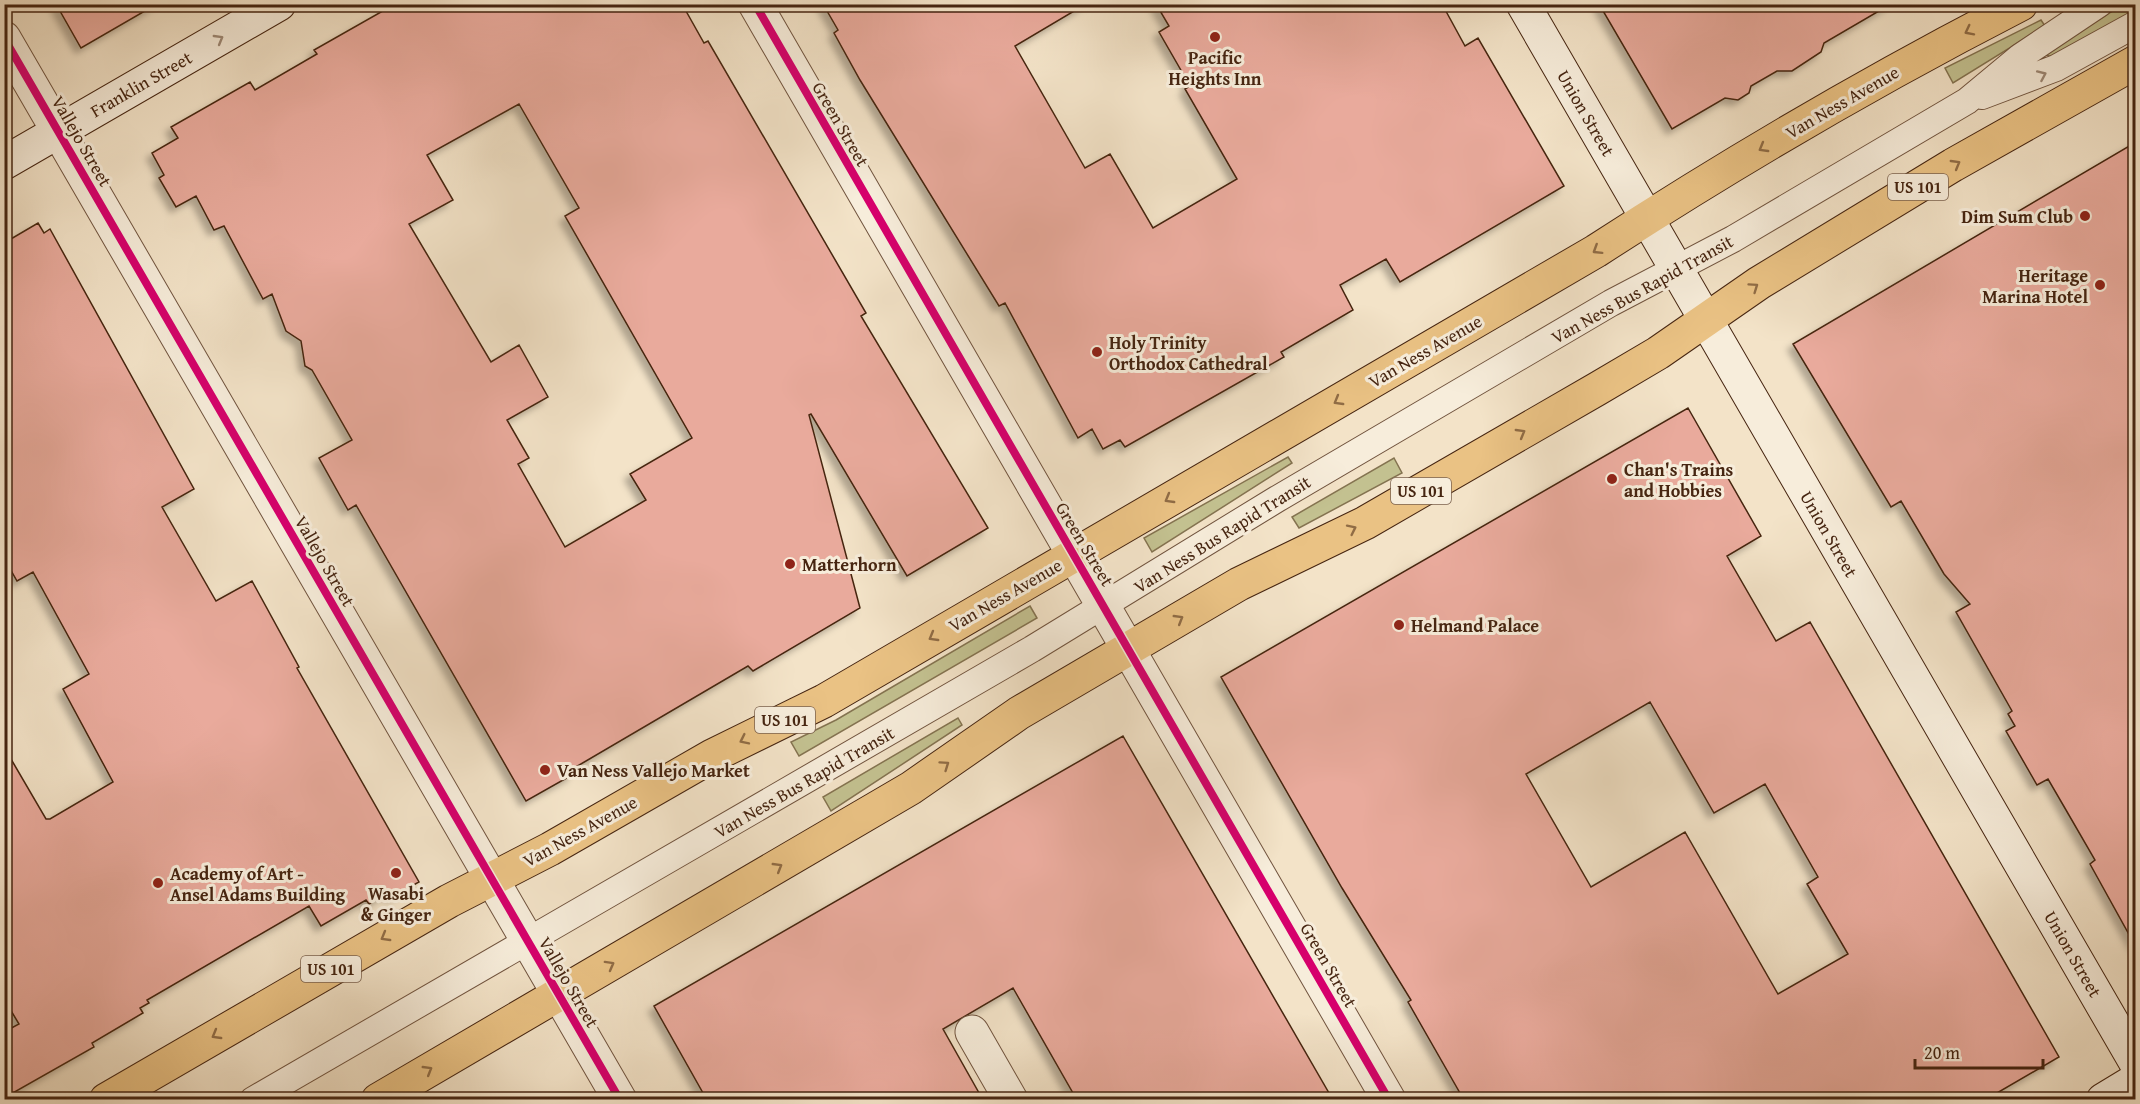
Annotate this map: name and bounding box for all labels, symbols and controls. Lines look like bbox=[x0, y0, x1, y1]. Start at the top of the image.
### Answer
one-way arrow bbox=[1965, 24, 1975, 35]
marker: Pacific Heights Inn bbox=[1208, 30, 1222, 44]
one-way arrow bbox=[212, 35, 223, 46]
street label: Franklin Street bbox=[85, 44, 197, 124]
place label: Pacific Heights Inn bbox=[1169, 44, 1262, 92]
street label: Van Ness Avenue bbox=[1780, 59, 1904, 145]
street label: Union Street bbox=[1550, 65, 1622, 162]
one-way arrow bbox=[2036, 70, 2047, 82]
street label: Green Street bbox=[806, 76, 877, 172]
street label: Vallejo Street bbox=[45, 90, 119, 192]
one-way arrow bbox=[1759, 141, 1769, 152]
one-way arrow bbox=[1950, 159, 1960, 171]
road number: US 101 bbox=[1888, 174, 1948, 200]
place label: Dim Sum Club bbox=[1961, 203, 2073, 230]
marker: Dim Sum Club bbox=[2078, 209, 2092, 223]
street label: Van Ness Bus Rapid Transit bbox=[1546, 227, 1739, 350]
one-way arrow bbox=[1593, 243, 1604, 254]
place label: Heritage Marina Hotel bbox=[1982, 262, 2088, 310]
marker: Heritage Marina Hotel bbox=[2093, 278, 2107, 292]
one-way arrow bbox=[1747, 283, 1758, 294]
street label: Van Ness Avenue bbox=[1363, 308, 1487, 394]
place label: Holy Trinity Orthodox Cathedral bbox=[1109, 329, 1268, 377]
marker: Holy Trinity Orthodox Cathedral bbox=[1090, 345, 1104, 359]
one-way arrow bbox=[1334, 394, 1344, 405]
one-way arrow bbox=[1515, 428, 1525, 440]
place label: Chan's Trains and Hobbies bbox=[1624, 456, 1734, 504]
street label: Van Ness Bus Rapid Transit bbox=[1128, 468, 1316, 600]
marker: Chan's Trains and Hobbies bbox=[1605, 472, 1619, 486]
road number: US 101 bbox=[1391, 478, 1451, 504]
street label: Union Street bbox=[1793, 486, 1865, 583]
one-way arrow bbox=[1165, 492, 1175, 503]
street label: Green Street bbox=[1049, 497, 1121, 592]
street label: Vallejo Street bbox=[288, 510, 362, 612]
one-way arrow bbox=[1346, 525, 1357, 537]
place label: Matterhorn bbox=[802, 551, 897, 578]
street label: Van Ness Avenue bbox=[943, 552, 1067, 638]
marker: Matterhorn bbox=[783, 557, 797, 571]
place label: Helmand Palace bbox=[1411, 612, 1539, 639]
one-way arrow bbox=[1173, 615, 1183, 627]
marker: Helmand Palace bbox=[1392, 618, 1406, 632]
one-way arrow bbox=[929, 630, 939, 642]
road number: US 101 bbox=[755, 707, 815, 733]
street label: Van Ness Bus Rapid Transit bbox=[709, 719, 900, 845]
one-way arrow bbox=[739, 733, 750, 745]
place label: Van Ness Vallejo Market bbox=[557, 757, 750, 784]
one-way arrow bbox=[938, 761, 949, 772]
marker: Van Ness Vallejo Market bbox=[538, 763, 552, 777]
street label: Van Ness Avenue bbox=[518, 788, 642, 874]
place label: Academy of Art - Ansel Adams Building bbox=[170, 860, 346, 908]
one-way arrow bbox=[772, 862, 782, 874]
marker: Wasabi & Ginger bbox=[389, 866, 403, 880]
marker: Academy of Art - Ansel Adams Building bbox=[151, 876, 165, 890]
place label: Wasabi & Ginger bbox=[361, 880, 432, 928]
street label: Union Street bbox=[2037, 906, 2109, 1003]
street label: Green Street bbox=[1294, 917, 1365, 1013]
one-way arrow bbox=[381, 930, 391, 941]
street label: Vallejo Street bbox=[532, 931, 606, 1033]
road number: US 101 bbox=[301, 956, 361, 982]
one-way arrow bbox=[604, 961, 614, 973]
one-way arrow bbox=[212, 1028, 223, 1040]
scale bar bbox=[1915, 1032, 2042, 1070]
text: 20 m bbox=[1924, 1039, 1960, 1066]
one-way arrow bbox=[422, 1065, 432, 1077]

